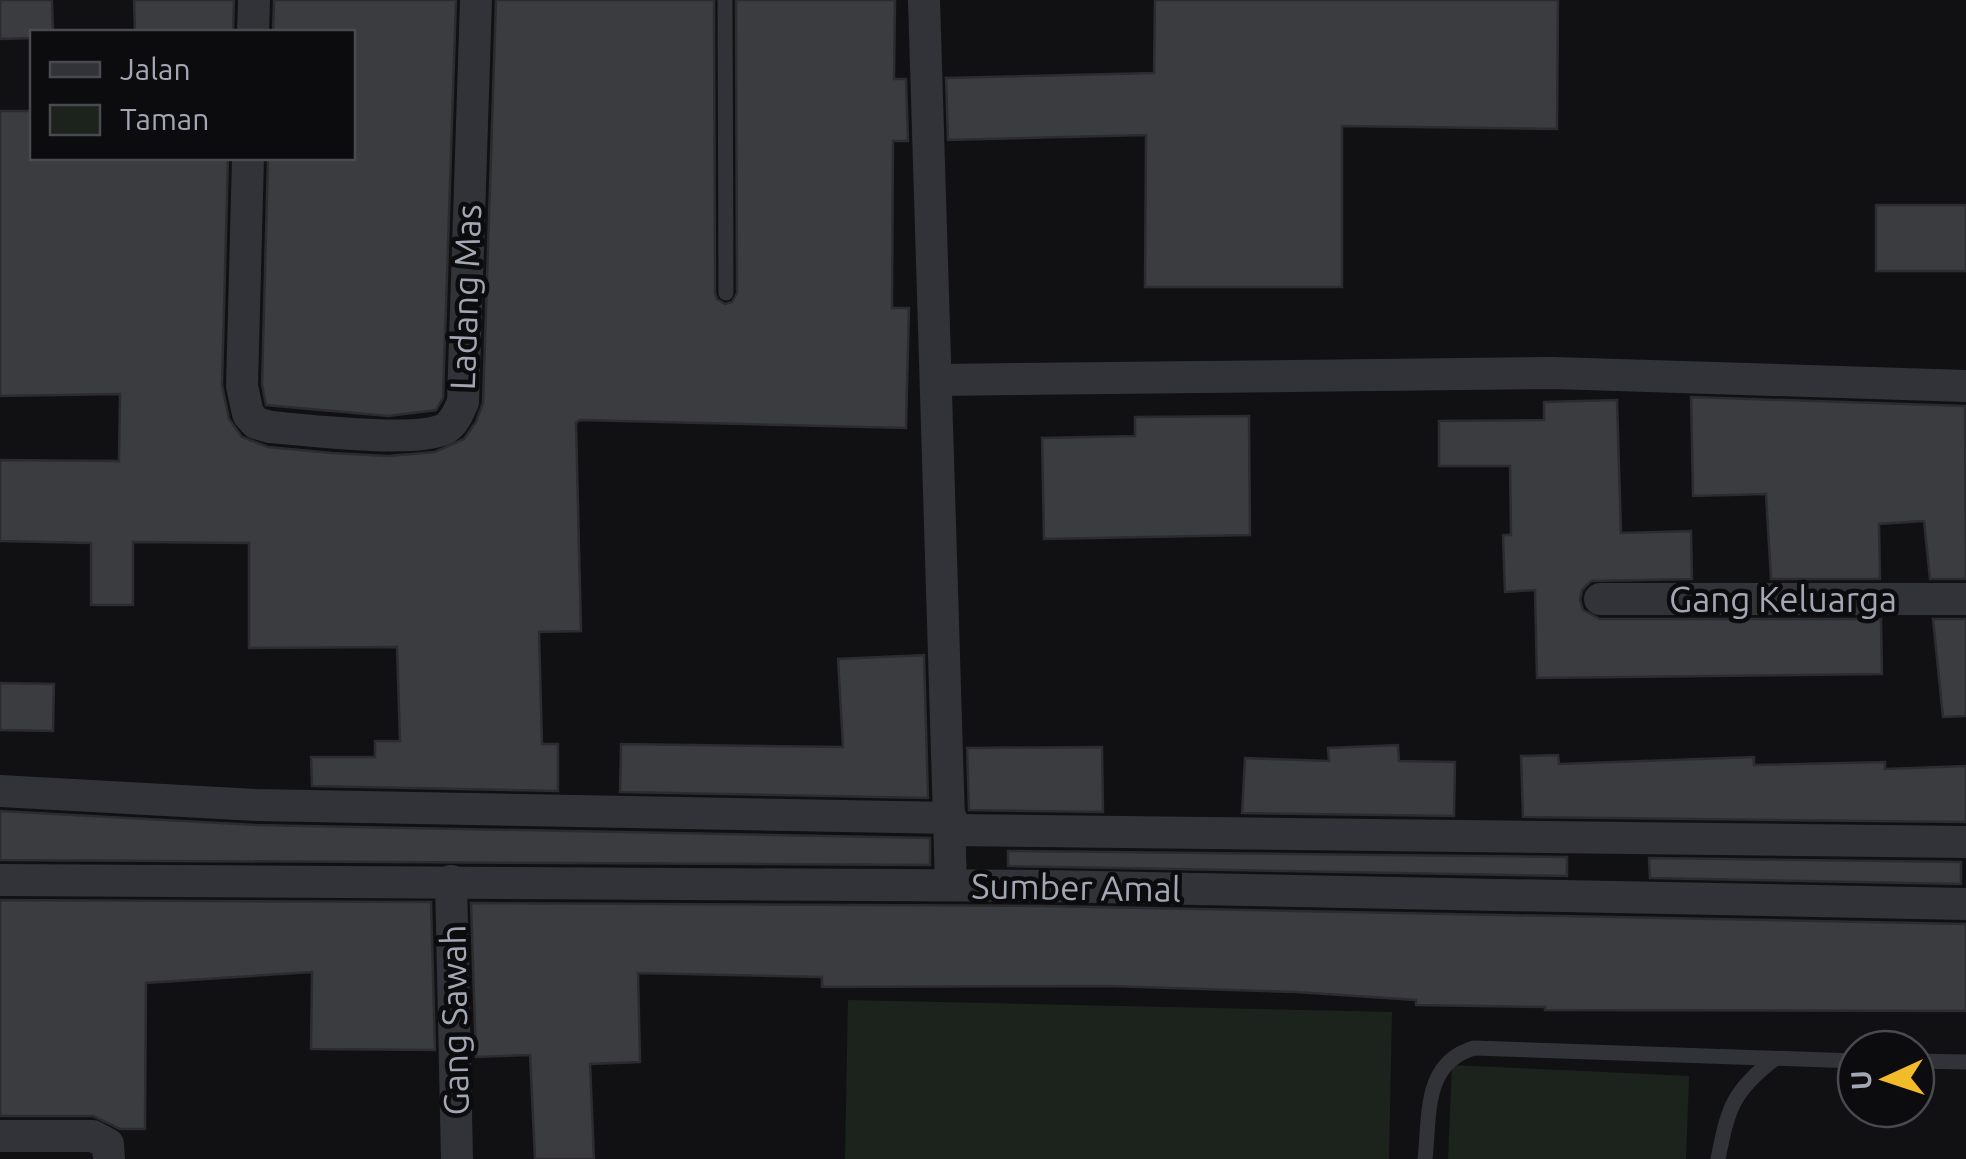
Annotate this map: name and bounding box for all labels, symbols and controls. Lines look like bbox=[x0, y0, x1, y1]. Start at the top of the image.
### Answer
legend bbox=[30, 30, 355, 160]
text: Jalan bbox=[120, 52, 191, 86]
text: Taman bbox=[120, 102, 209, 136]
street label: Ladang Mas bbox=[442, 203, 488, 391]
street label: Gang Keluarga bbox=[1669, 579, 1897, 619]
street label: Sumber Amal bbox=[971, 865, 1181, 909]
street label: Gang Sawah bbox=[432, 924, 476, 1116]
north arrow bbox=[1836, 1029, 1936, 1129]
text: U bbox=[1845, 1070, 1877, 1091]

